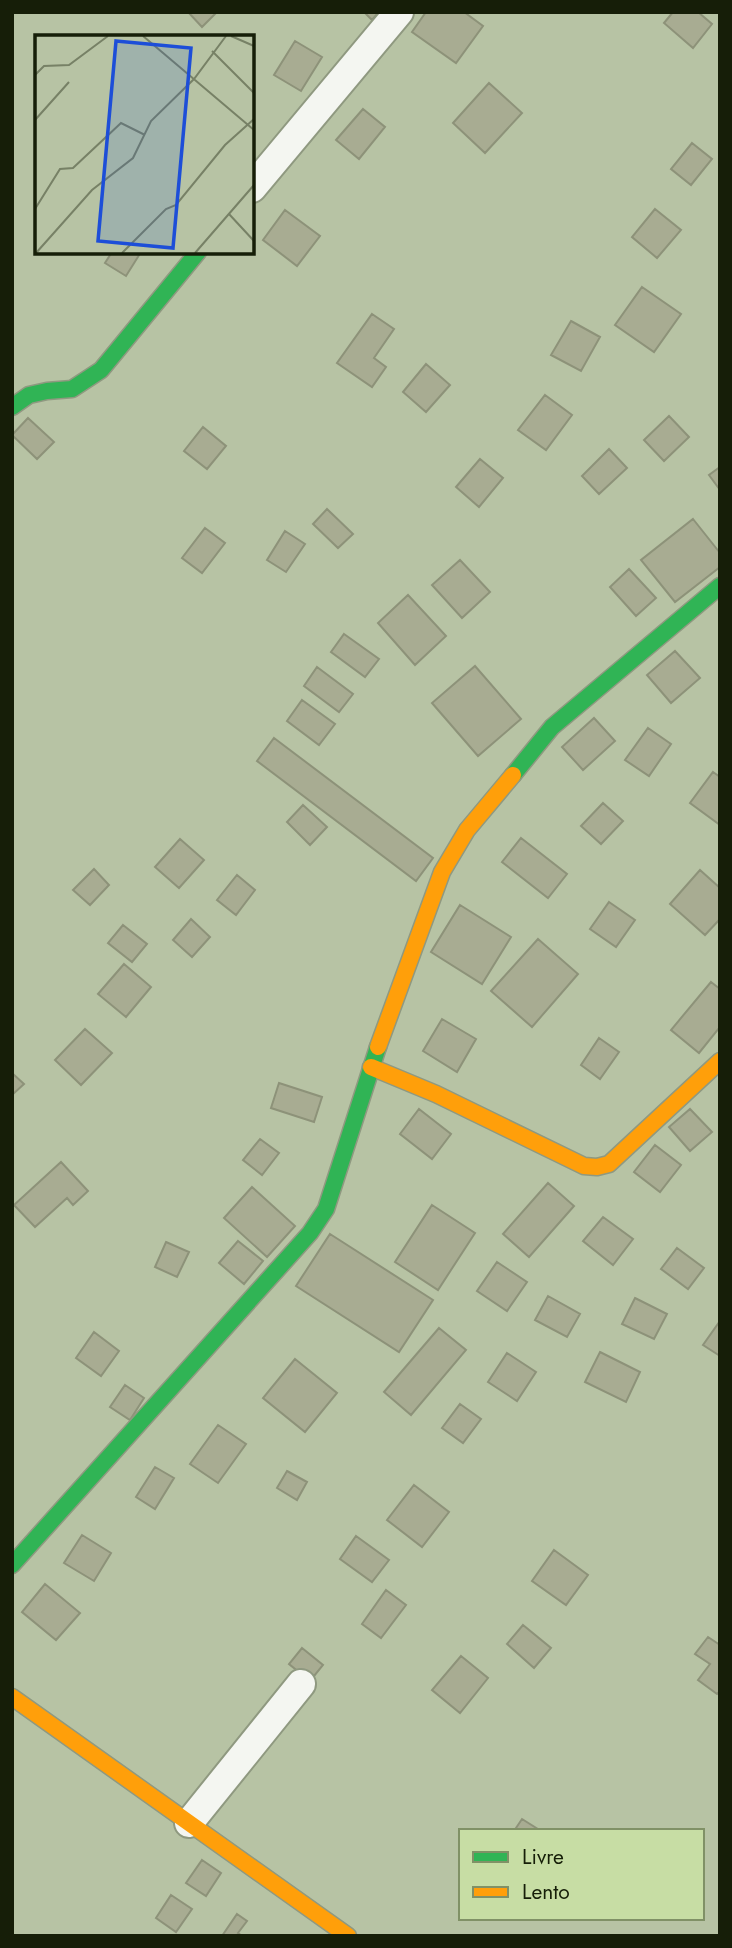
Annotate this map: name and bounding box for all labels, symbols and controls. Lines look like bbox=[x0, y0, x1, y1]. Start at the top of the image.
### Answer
inset map bbox=[35, 35, 254, 254]
legend bbox=[459, 1829, 704, 1920]
text: Livre bbox=[522, 1842, 564, 1872]
text: Lento bbox=[522, 1877, 570, 1907]

